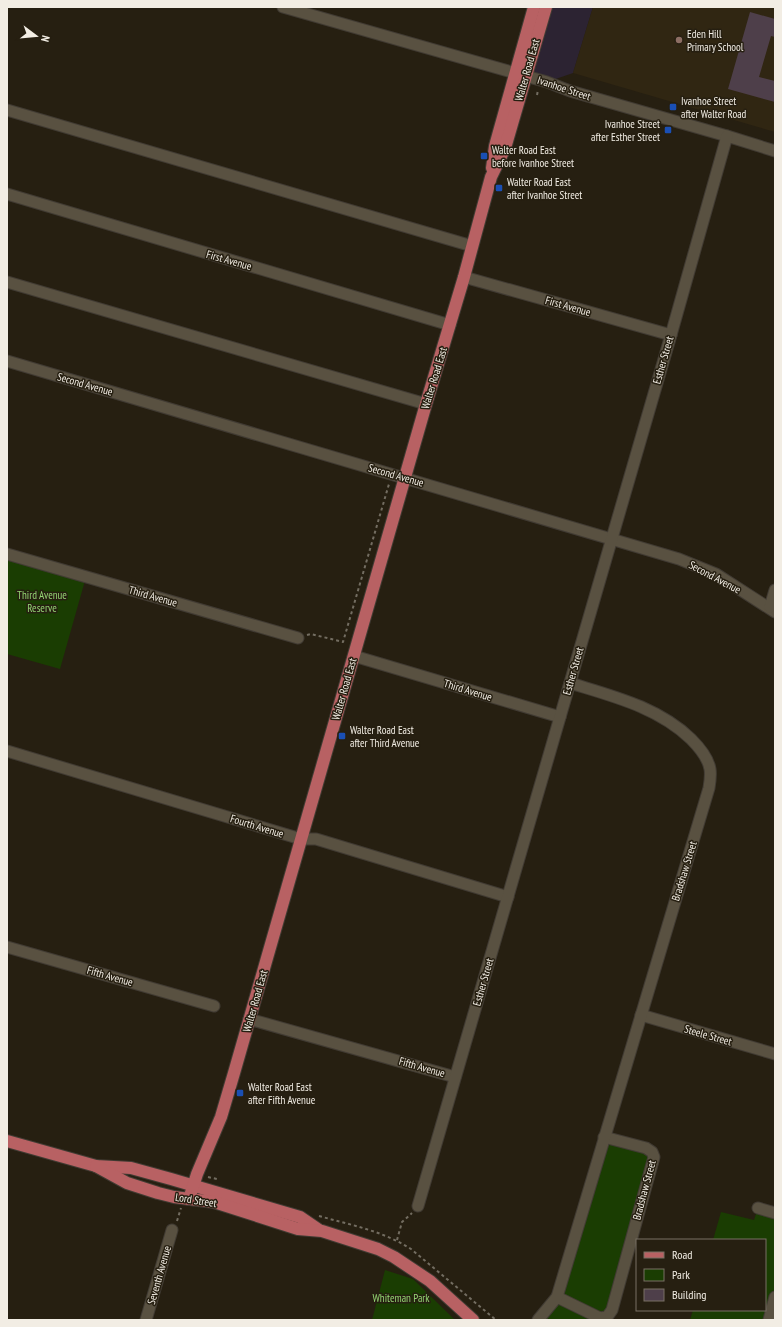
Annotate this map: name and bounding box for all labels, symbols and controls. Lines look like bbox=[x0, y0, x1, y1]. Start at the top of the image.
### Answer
north arrow bbox=[16, 16, 56, 56]
place label: Eden Hill Primary School bbox=[687, 27, 744, 54]
text: N bbox=[38, 34, 53, 44]
marker: Eden Hill Primary School bbox=[674, 35, 684, 45]
street label: Walter Road East bbox=[511, 37, 543, 103]
street label: Ivanhoe Street bbox=[536, 73, 592, 103]
place label: Ivanhoe Street after Walter Road bbox=[681, 94, 747, 121]
marker: Ivanhoe Street after Walter Road bbox=[668, 102, 678, 112]
place label: Ivanhoe Street after Esther Street bbox=[591, 117, 660, 144]
marker: Ivanhoe Street after Esther Street bbox=[663, 125, 673, 135]
place label: Walter Road East before Ivanhoe Street bbox=[492, 143, 574, 170]
marker: Walter Road East before Ivanhoe Street bbox=[479, 151, 489, 161]
place label: Walter Road East after Ivanhoe Street bbox=[507, 175, 582, 202]
marker: Walter Road East after Ivanhoe Street bbox=[494, 183, 504, 193]
street label: First Avenue bbox=[205, 247, 254, 273]
street label: First Avenue bbox=[544, 293, 593, 319]
street label: Esther Street bbox=[650, 335, 676, 385]
street label: Walter Road East bbox=[418, 345, 450, 411]
street label: Second Avenue bbox=[56, 369, 115, 399]
street label: Second Avenue bbox=[367, 460, 426, 490]
street label: Second Avenue bbox=[687, 557, 744, 597]
street label: Third Avenue bbox=[127, 582, 179, 610]
park label: Third Avenue Reserve bbox=[17, 588, 67, 615]
street label: Esther Street bbox=[560, 646, 586, 696]
street label: Walter Road East bbox=[328, 656, 360, 722]
street label: Third Avenue bbox=[442, 676, 494, 704]
place label: Walter Road East after Third Avenue bbox=[350, 723, 420, 750]
marker: Walter Road East after Third Avenue bbox=[337, 731, 347, 741]
street label: Fourth Avenue bbox=[229, 811, 286, 841]
street label: Bradshaw Street bbox=[668, 839, 700, 903]
street label: Esther Street bbox=[470, 957, 496, 1007]
street label: Fifth Avenue bbox=[85, 963, 135, 989]
street label: Walter Road East bbox=[239, 968, 271, 1034]
street label: Steele Street bbox=[683, 1022, 733, 1048]
street label: Fifth Avenue bbox=[397, 1054, 447, 1080]
place label: Walter Road East after Fifth Avenue bbox=[248, 1080, 316, 1107]
marker: Walter Road East after Fifth Avenue bbox=[235, 1088, 245, 1098]
street label: Bradshaw Street bbox=[629, 1158, 659, 1222]
street label: Lord Street bbox=[174, 1190, 218, 1210]
legend bbox=[636, 1239, 766, 1311]
street label: Seventh Avenue bbox=[144, 1244, 174, 1306]
text: Road bbox=[672, 1247, 692, 1262]
text: Park bbox=[672, 1267, 690, 1282]
text: Building bbox=[672, 1287, 707, 1302]
park label: Whiteman Park bbox=[372, 1291, 430, 1305]

